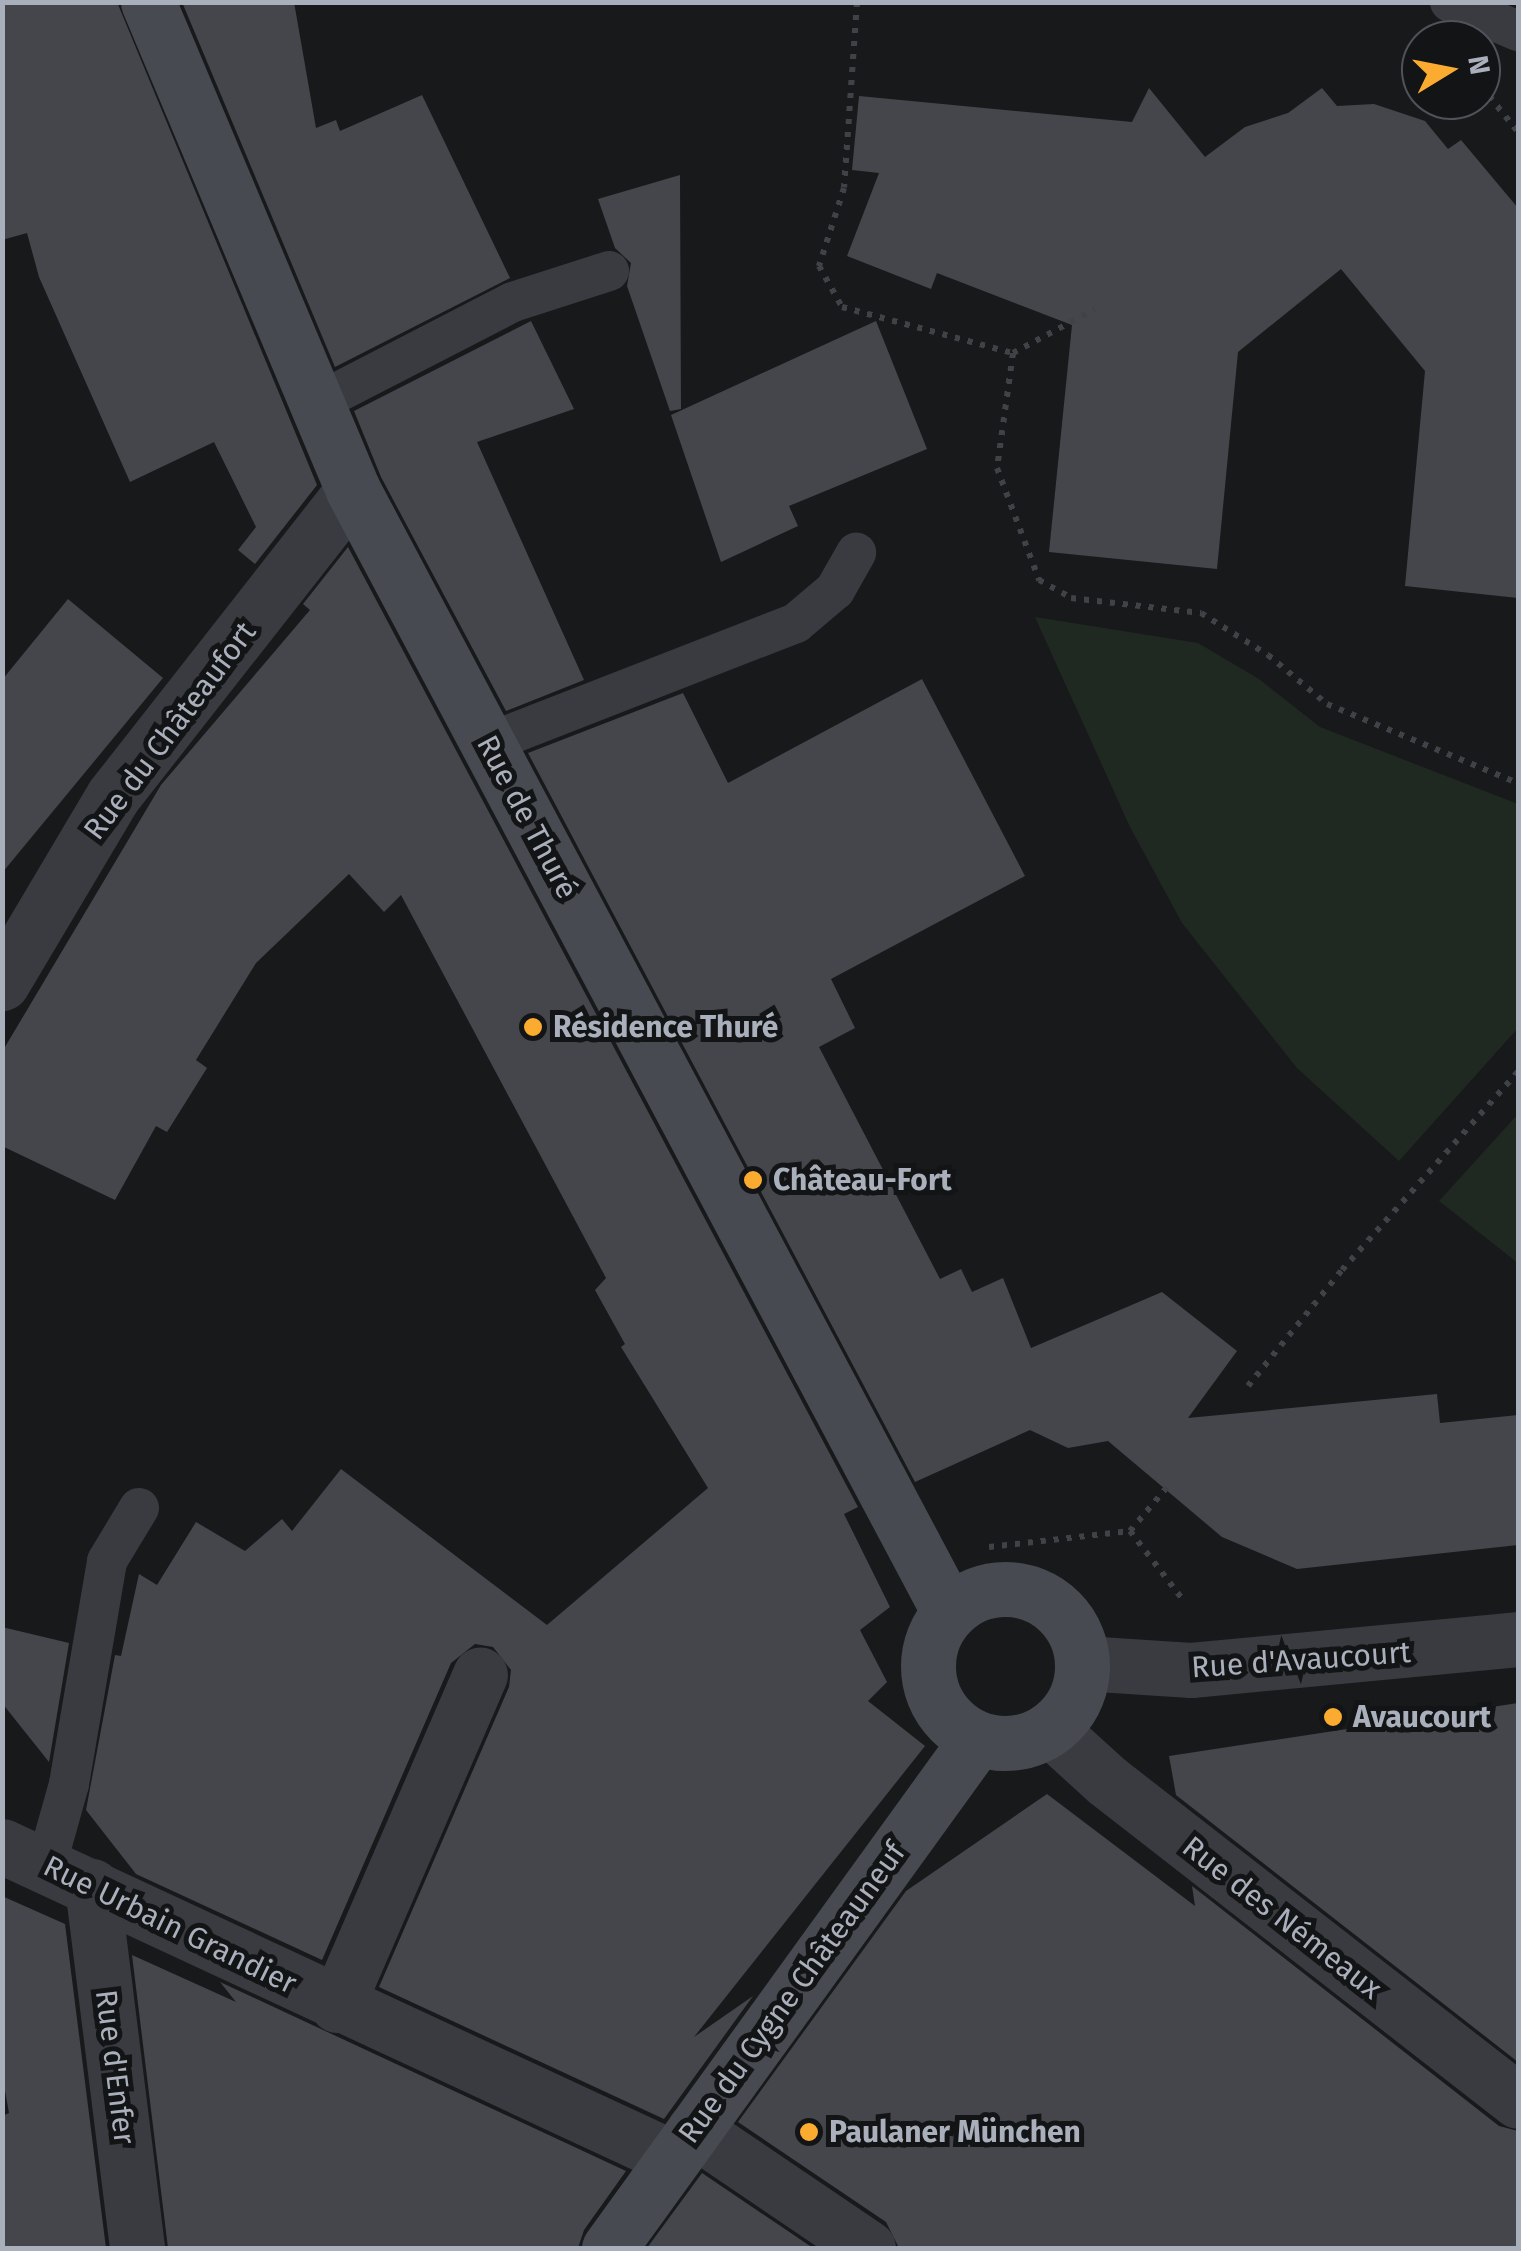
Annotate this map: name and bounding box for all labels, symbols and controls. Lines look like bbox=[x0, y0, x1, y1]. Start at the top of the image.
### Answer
north arrow bbox=[1401, 20, 1501, 120]
text: N bbox=[1461, 53, 1497, 77]
street label: Rue du Châteaufort bbox=[76, 615, 264, 847]
street label: Rue de Thuré bbox=[469, 729, 585, 905]
place label: Résidence Thuré bbox=[553, 1009, 778, 1045]
marker: Résidence Thuré bbox=[522, 1016, 544, 1038]
place label: Château-Fort bbox=[773, 1162, 951, 1198]
marker: Château-Fort bbox=[742, 1169, 764, 1191]
street label: Rue d'Avaucourt bbox=[1190, 1634, 1412, 1686]
place label: Avaucourt bbox=[1353, 1699, 1491, 1735]
marker: Avaucourt bbox=[1322, 1706, 1344, 1728]
street label: Rue des Némeaux bbox=[1175, 1829, 1389, 2007]
street label: Rue du Cygne Châteauneuf bbox=[671, 1836, 913, 2150]
street label: Rue Urbain Grandier bbox=[38, 1848, 302, 2002]
street label: Rue d'Enfer bbox=[88, 1988, 142, 2146]
place label: Paulaner München bbox=[829, 2114, 1081, 2150]
marker: Paulaner München bbox=[798, 2121, 820, 2143]

